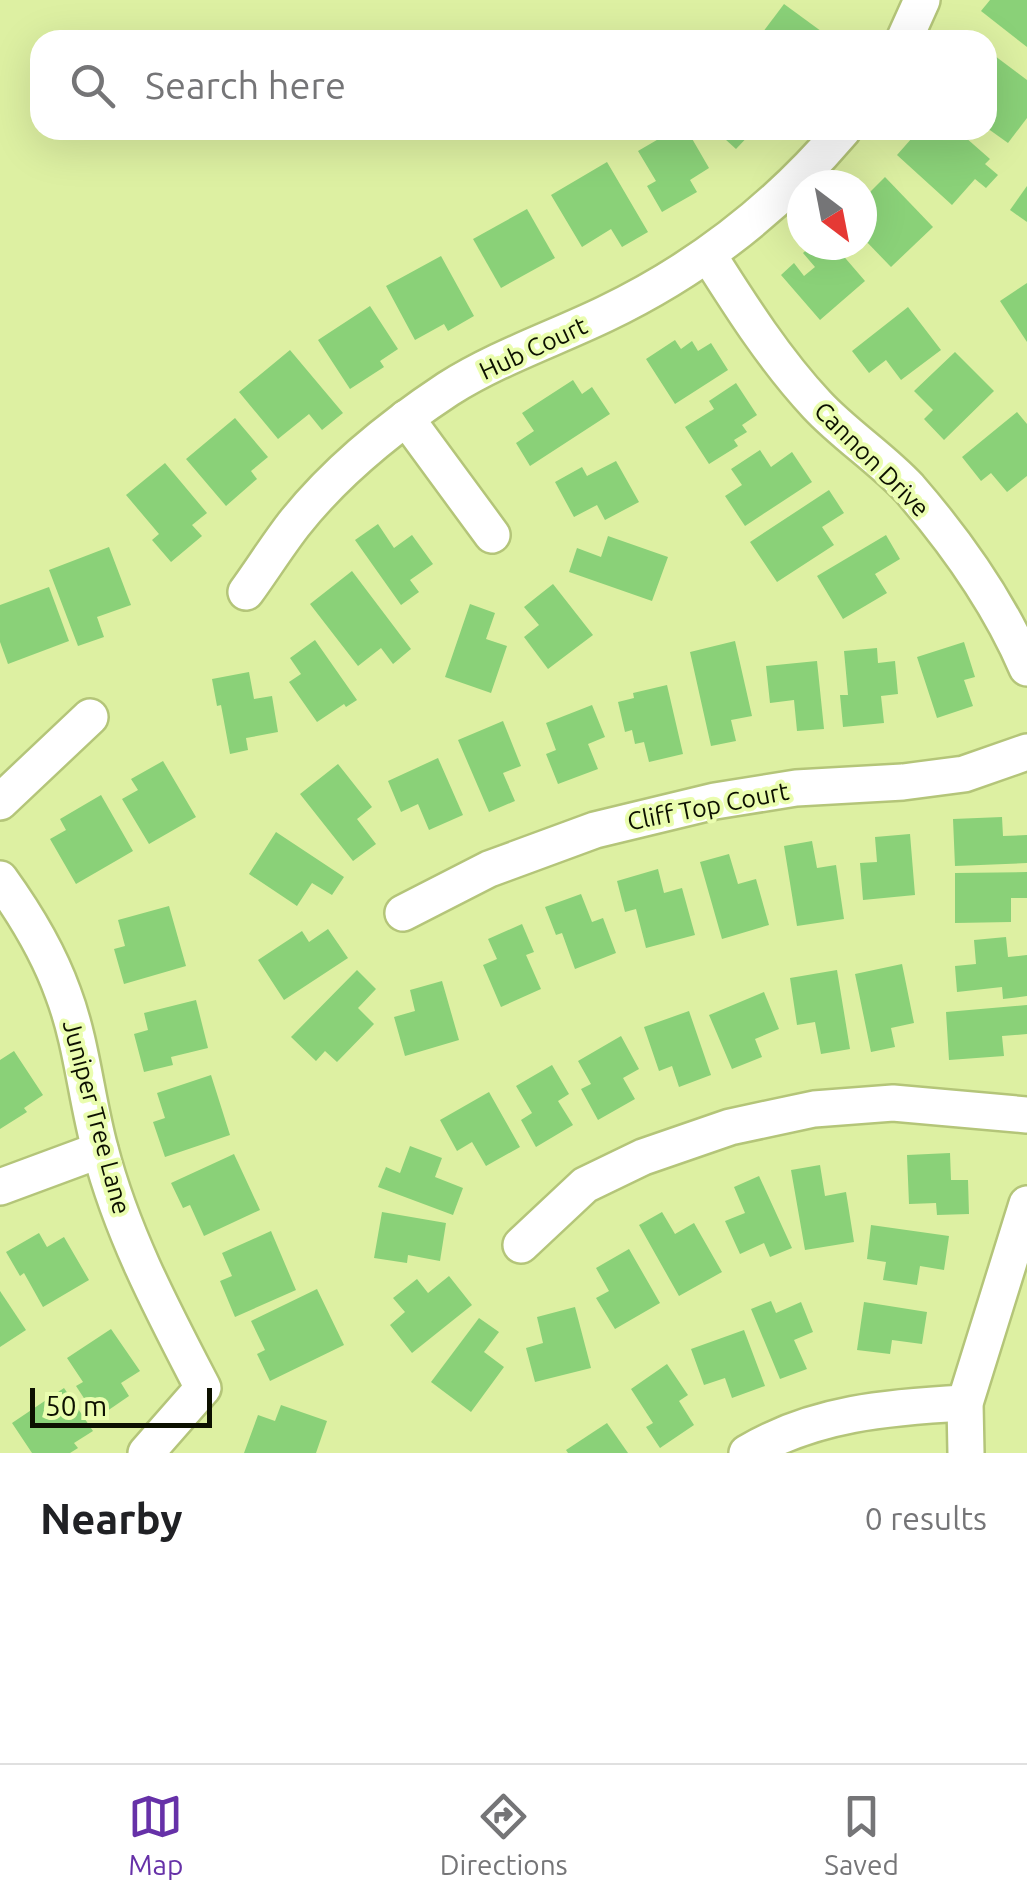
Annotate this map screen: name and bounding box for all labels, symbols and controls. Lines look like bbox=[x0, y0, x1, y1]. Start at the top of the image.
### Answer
search box bbox=[30, 30, 997, 140]
icon: search bbox=[65, 58, 120, 113]
text: Search here bbox=[145, 64, 346, 106]
north arrow bbox=[787, 170, 877, 260]
street label: Hub Court bbox=[475, 311, 591, 385]
street label: Cannon Drive bbox=[809, 396, 935, 522]
street label: Cliff Top Court bbox=[625, 777, 791, 835]
street label: Juniper Tree Lane bbox=[58, 1017, 136, 1217]
scale bar bbox=[30, 1383, 212, 1428]
text: 50 m bbox=[45, 1390, 107, 1421]
text: Nearby bbox=[40, 1495, 183, 1542]
text: 0 results bbox=[865, 1500, 987, 1536]
tab: Map bbox=[128, 1789, 183, 1880]
tab: Directions bbox=[440, 1789, 568, 1880]
tab: Saved bbox=[824, 1789, 899, 1880]

